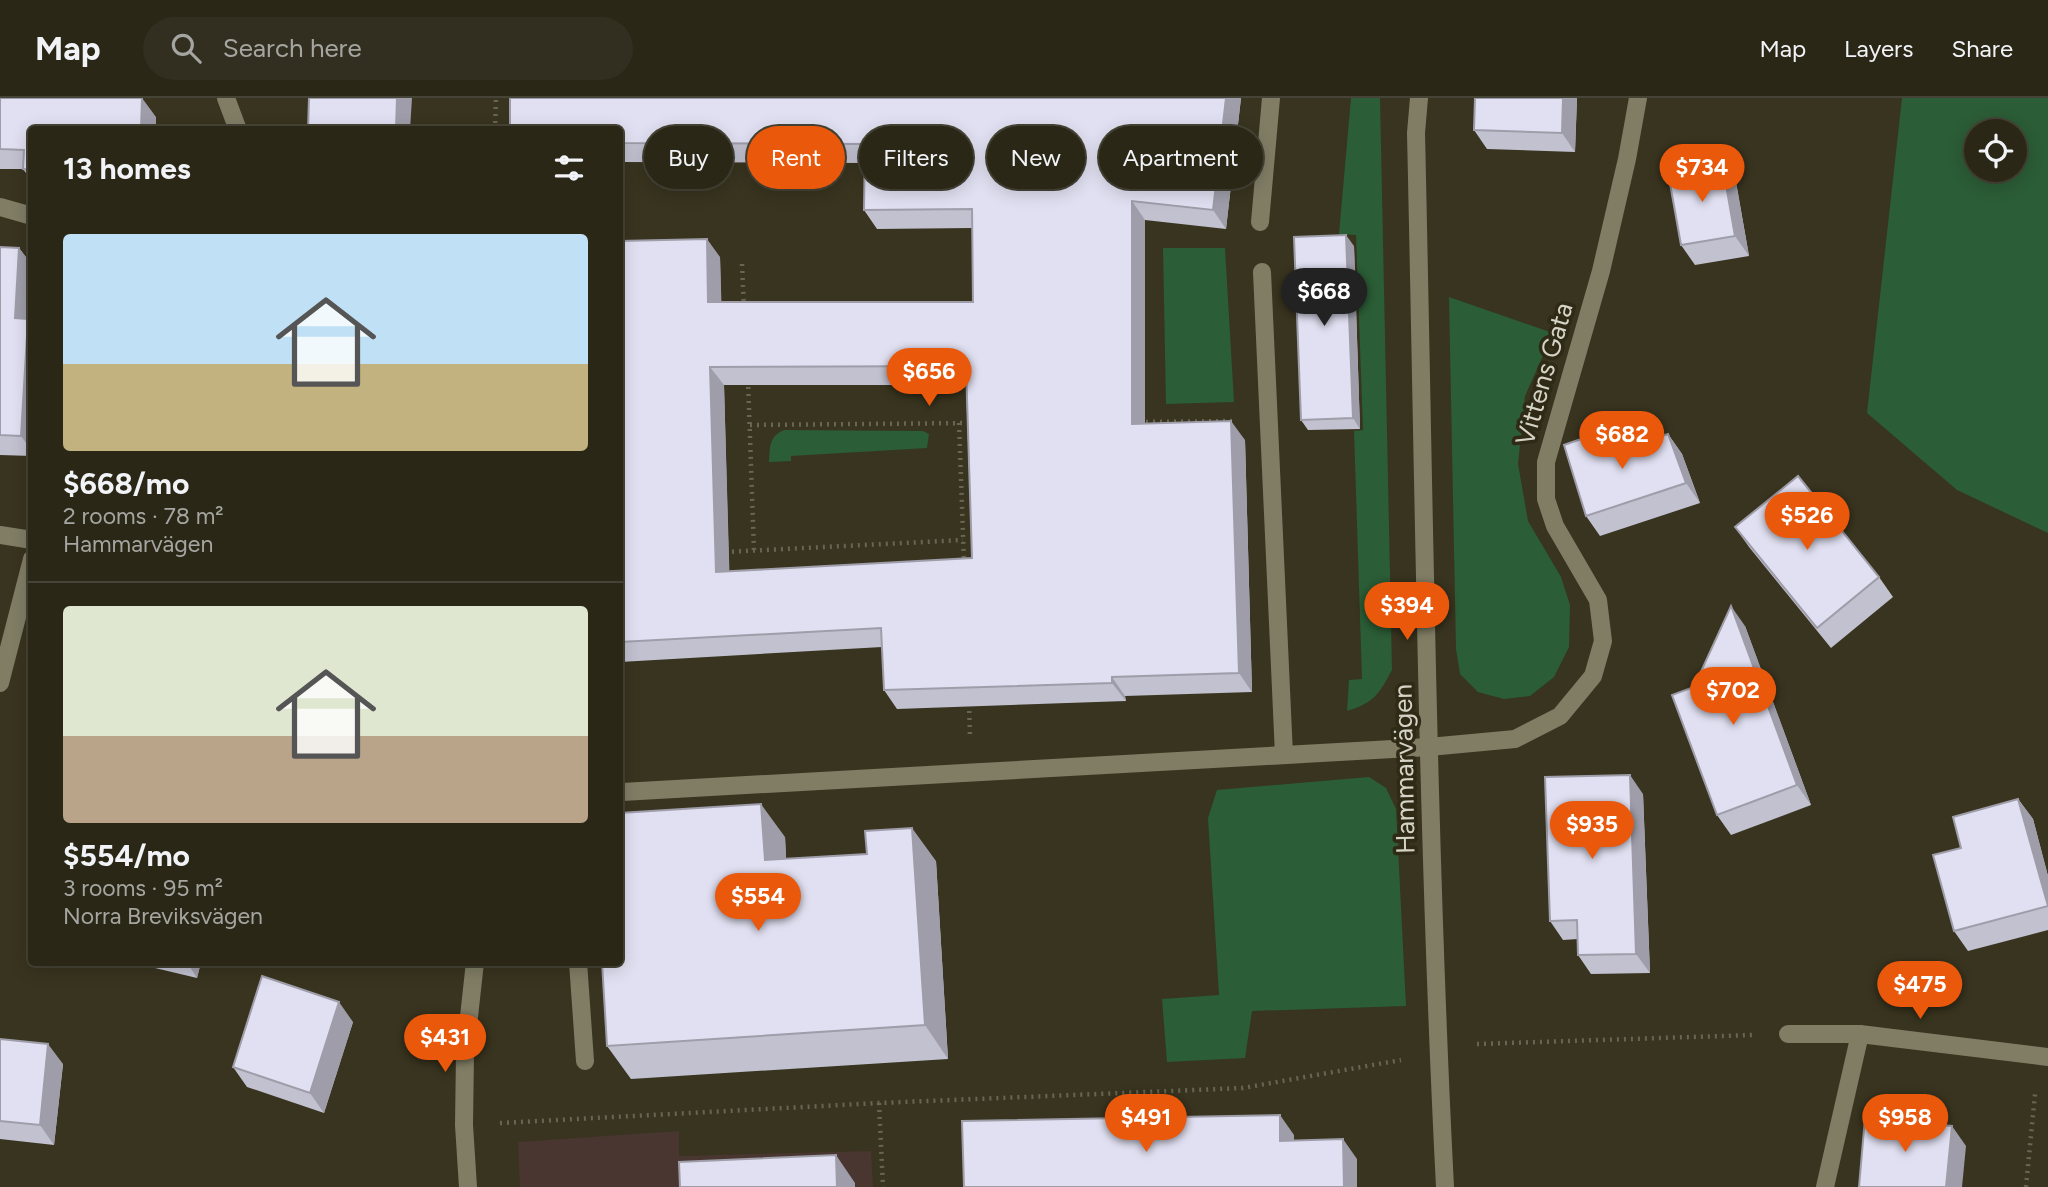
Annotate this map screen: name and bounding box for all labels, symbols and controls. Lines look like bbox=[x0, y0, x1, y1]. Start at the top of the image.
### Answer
search box bbox=[143, 17, 633, 80]
text: Map bbox=[35, 29, 101, 68]
icon: search bbox=[167, 29, 205, 67]
text: Search here bbox=[223, 32, 362, 64]
text: Map bbox=[1759, 34, 1806, 63]
text: Layers bbox=[1844, 34, 1913, 63]
text: Share bbox=[1951, 34, 2013, 63]
map controls bbox=[1964, 119, 2027, 182]
button: locate bbox=[1964, 119, 2027, 182]
chip: Buy bbox=[644, 126, 733, 189]
chip: Rent bbox=[747, 126, 845, 189]
chip: Filters bbox=[859, 126, 973, 189]
chip: New bbox=[987, 126, 1085, 189]
chip: Apartment bbox=[1099, 126, 1263, 189]
pin: $734 bbox=[1661, 144, 1743, 204]
icon: filters bbox=[550, 149, 588, 187]
text: 13 homes bbox=[63, 150, 191, 187]
text: $734 bbox=[1676, 153, 1728, 181]
pin: $668 bbox=[1283, 268, 1365, 328]
text: $668 bbox=[1297, 277, 1351, 305]
icon: home bbox=[263, 279, 389, 405]
street label: Vittens Gata bbox=[1508, 299, 1580, 449]
pin: $656 bbox=[888, 348, 970, 408]
text: $656 bbox=[903, 357, 955, 385]
pin: $682 bbox=[1581, 412, 1663, 471]
text: $682 bbox=[1595, 420, 1649, 448]
text: $668/mo bbox=[63, 465, 189, 502]
pin: $526 bbox=[1766, 492, 1848, 552]
text: $526 bbox=[1781, 501, 1833, 529]
text: 2 rooms · 78 m² bbox=[63, 502, 224, 530]
text: Hammarvägen bbox=[63, 530, 213, 558]
pin: $394 bbox=[1366, 582, 1448, 642]
text: $394 bbox=[1380, 591, 1434, 619]
icon: home bbox=[263, 651, 389, 777]
pin: $702 bbox=[1692, 668, 1774, 727]
text: $702 bbox=[1706, 676, 1760, 704]
street label: Hammarvägen bbox=[1387, 684, 1421, 854]
pin: $935 bbox=[1551, 802, 1633, 861]
text: $935 bbox=[1566, 810, 1618, 838]
text: $554/mo bbox=[63, 837, 190, 874]
text: 3 rooms · 95 m² bbox=[63, 874, 223, 902]
pin: $554 bbox=[717, 874, 799, 933]
text: $554 bbox=[731, 882, 785, 910]
text: Norra Breviksvägen bbox=[63, 902, 263, 930]
pin: $475 bbox=[1879, 962, 1961, 1021]
text: $475 bbox=[1893, 970, 1947, 998]
pin: $431 bbox=[404, 1014, 486, 1074]
text: $431 bbox=[420, 1023, 470, 1051]
pin: $491 bbox=[1105, 1094, 1187, 1154]
pin: $958 bbox=[1864, 1094, 1946, 1154]
text: $491 bbox=[1121, 1103, 1171, 1131]
text: $958 bbox=[1878, 1103, 1932, 1131]

